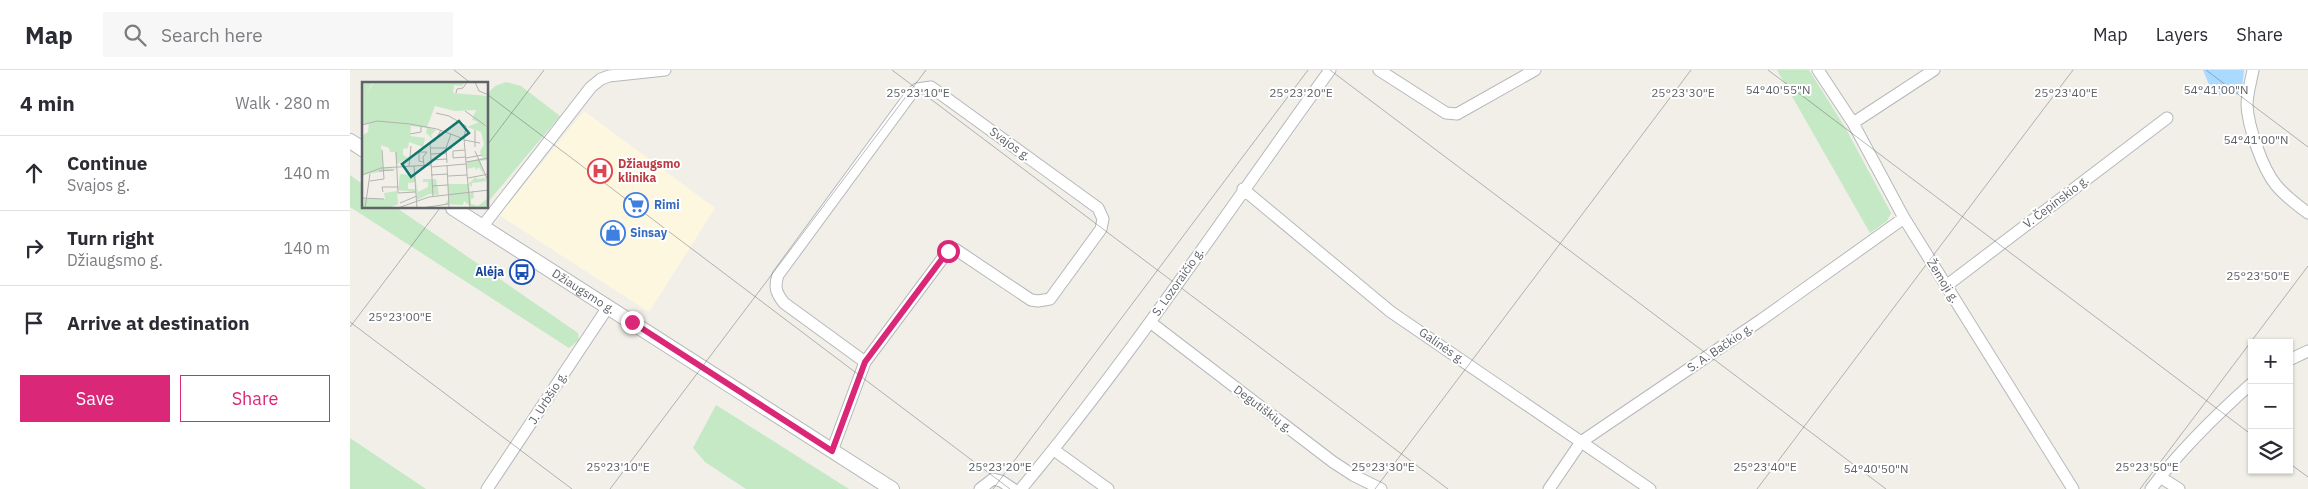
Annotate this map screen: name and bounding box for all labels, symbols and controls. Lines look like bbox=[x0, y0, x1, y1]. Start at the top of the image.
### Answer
search box bbox=[103, 12, 453, 57]
text: Map bbox=[25, 19, 73, 51]
icon: search bbox=[121, 21, 149, 49]
text: Search here bbox=[161, 23, 263, 47]
text: Map bbox=[2093, 23, 2128, 46]
text: Layers bbox=[2156, 23, 2208, 46]
text: Share bbox=[2236, 23, 2283, 46]
inset map bbox=[362, 82, 489, 209]
text: 54°40'55"N bbox=[1745, 82, 1811, 97]
text: 54°41'00"N bbox=[2183, 82, 2249, 97]
text: 25°23'10"E bbox=[886, 85, 950, 100]
text: 25°23'20"E bbox=[1269, 85, 1333, 100]
text: 25°23'30"E bbox=[1651, 85, 1715, 100]
text: 25°23'40"E bbox=[2034, 85, 2098, 100]
text: 4 min bbox=[20, 89, 75, 117]
text: Walk · 280 m bbox=[235, 93, 330, 113]
street label: Svajos g. bbox=[987, 124, 1034, 164]
text: 54°41'00"N bbox=[2223, 132, 2289, 147]
text: Continue bbox=[67, 151, 147, 175]
place label: Džiaugsmo klinika bbox=[618, 156, 680, 185]
hospital icon: Džiaugsmo klinika bbox=[587, 158, 613, 184]
icon: ahead bbox=[20, 159, 48, 187]
text: 140 m bbox=[283, 163, 330, 183]
street label: V. Čepinskio g. bbox=[2020, 172, 2091, 231]
text: Svajos g. bbox=[67, 175, 130, 195]
supermarket icon: Rimi bbox=[623, 192, 649, 218]
place label: Rimi bbox=[654, 197, 680, 212]
shop icon: Sinsay bbox=[600, 220, 626, 246]
place label: Sinsay bbox=[630, 225, 668, 240]
text: Turn right bbox=[67, 226, 154, 250]
icon: right bbox=[20, 234, 48, 262]
text: 140 m bbox=[283, 238, 330, 258]
route start bbox=[937, 240, 960, 263]
street label: S. Lozoraičio g. bbox=[1149, 245, 1207, 319]
text: Džiaugsmo g. bbox=[67, 250, 163, 270]
street label: Žemoji g. bbox=[1924, 256, 1963, 306]
bus stop icon: Alėja bbox=[509, 259, 535, 285]
place label: Alėja bbox=[475, 264, 504, 279]
street label: Džiaugsmo g. bbox=[549, 265, 618, 317]
text: 25°23'50"E bbox=[2226, 268, 2290, 283]
icon: arrive bbox=[20, 309, 48, 337]
text: 25°23'00"E bbox=[368, 309, 432, 324]
text: Arrive at destination bbox=[67, 311, 250, 335]
route end bbox=[621, 311, 644, 334]
street label: S. A. Bačkio g. bbox=[1684, 320, 1755, 375]
street label: Galinės g. bbox=[1416, 324, 1468, 367]
map controls bbox=[2248, 339, 2293, 474]
button: + bbox=[2248, 339, 2293, 384]
street label: J. Urbšio g. bbox=[525, 369, 570, 427]
button: Save bbox=[20, 375, 170, 422]
button: Share bbox=[180, 375, 330, 422]
street label: Degutiškių g. bbox=[1231, 382, 1296, 436]
button: − bbox=[2248, 384, 2293, 429]
button: layers bbox=[2248, 429, 2293, 474]
text: 25°23'10"E bbox=[586, 459, 650, 474]
text: 25°23'20"E bbox=[968, 459, 1032, 474]
text: 25°23'30"E bbox=[1351, 459, 1415, 474]
text: 25°23'40"E bbox=[1733, 459, 1797, 474]
text: 25°23'50"E bbox=[2115, 459, 2179, 474]
text: 54°40'50"N bbox=[1843, 461, 1909, 476]

